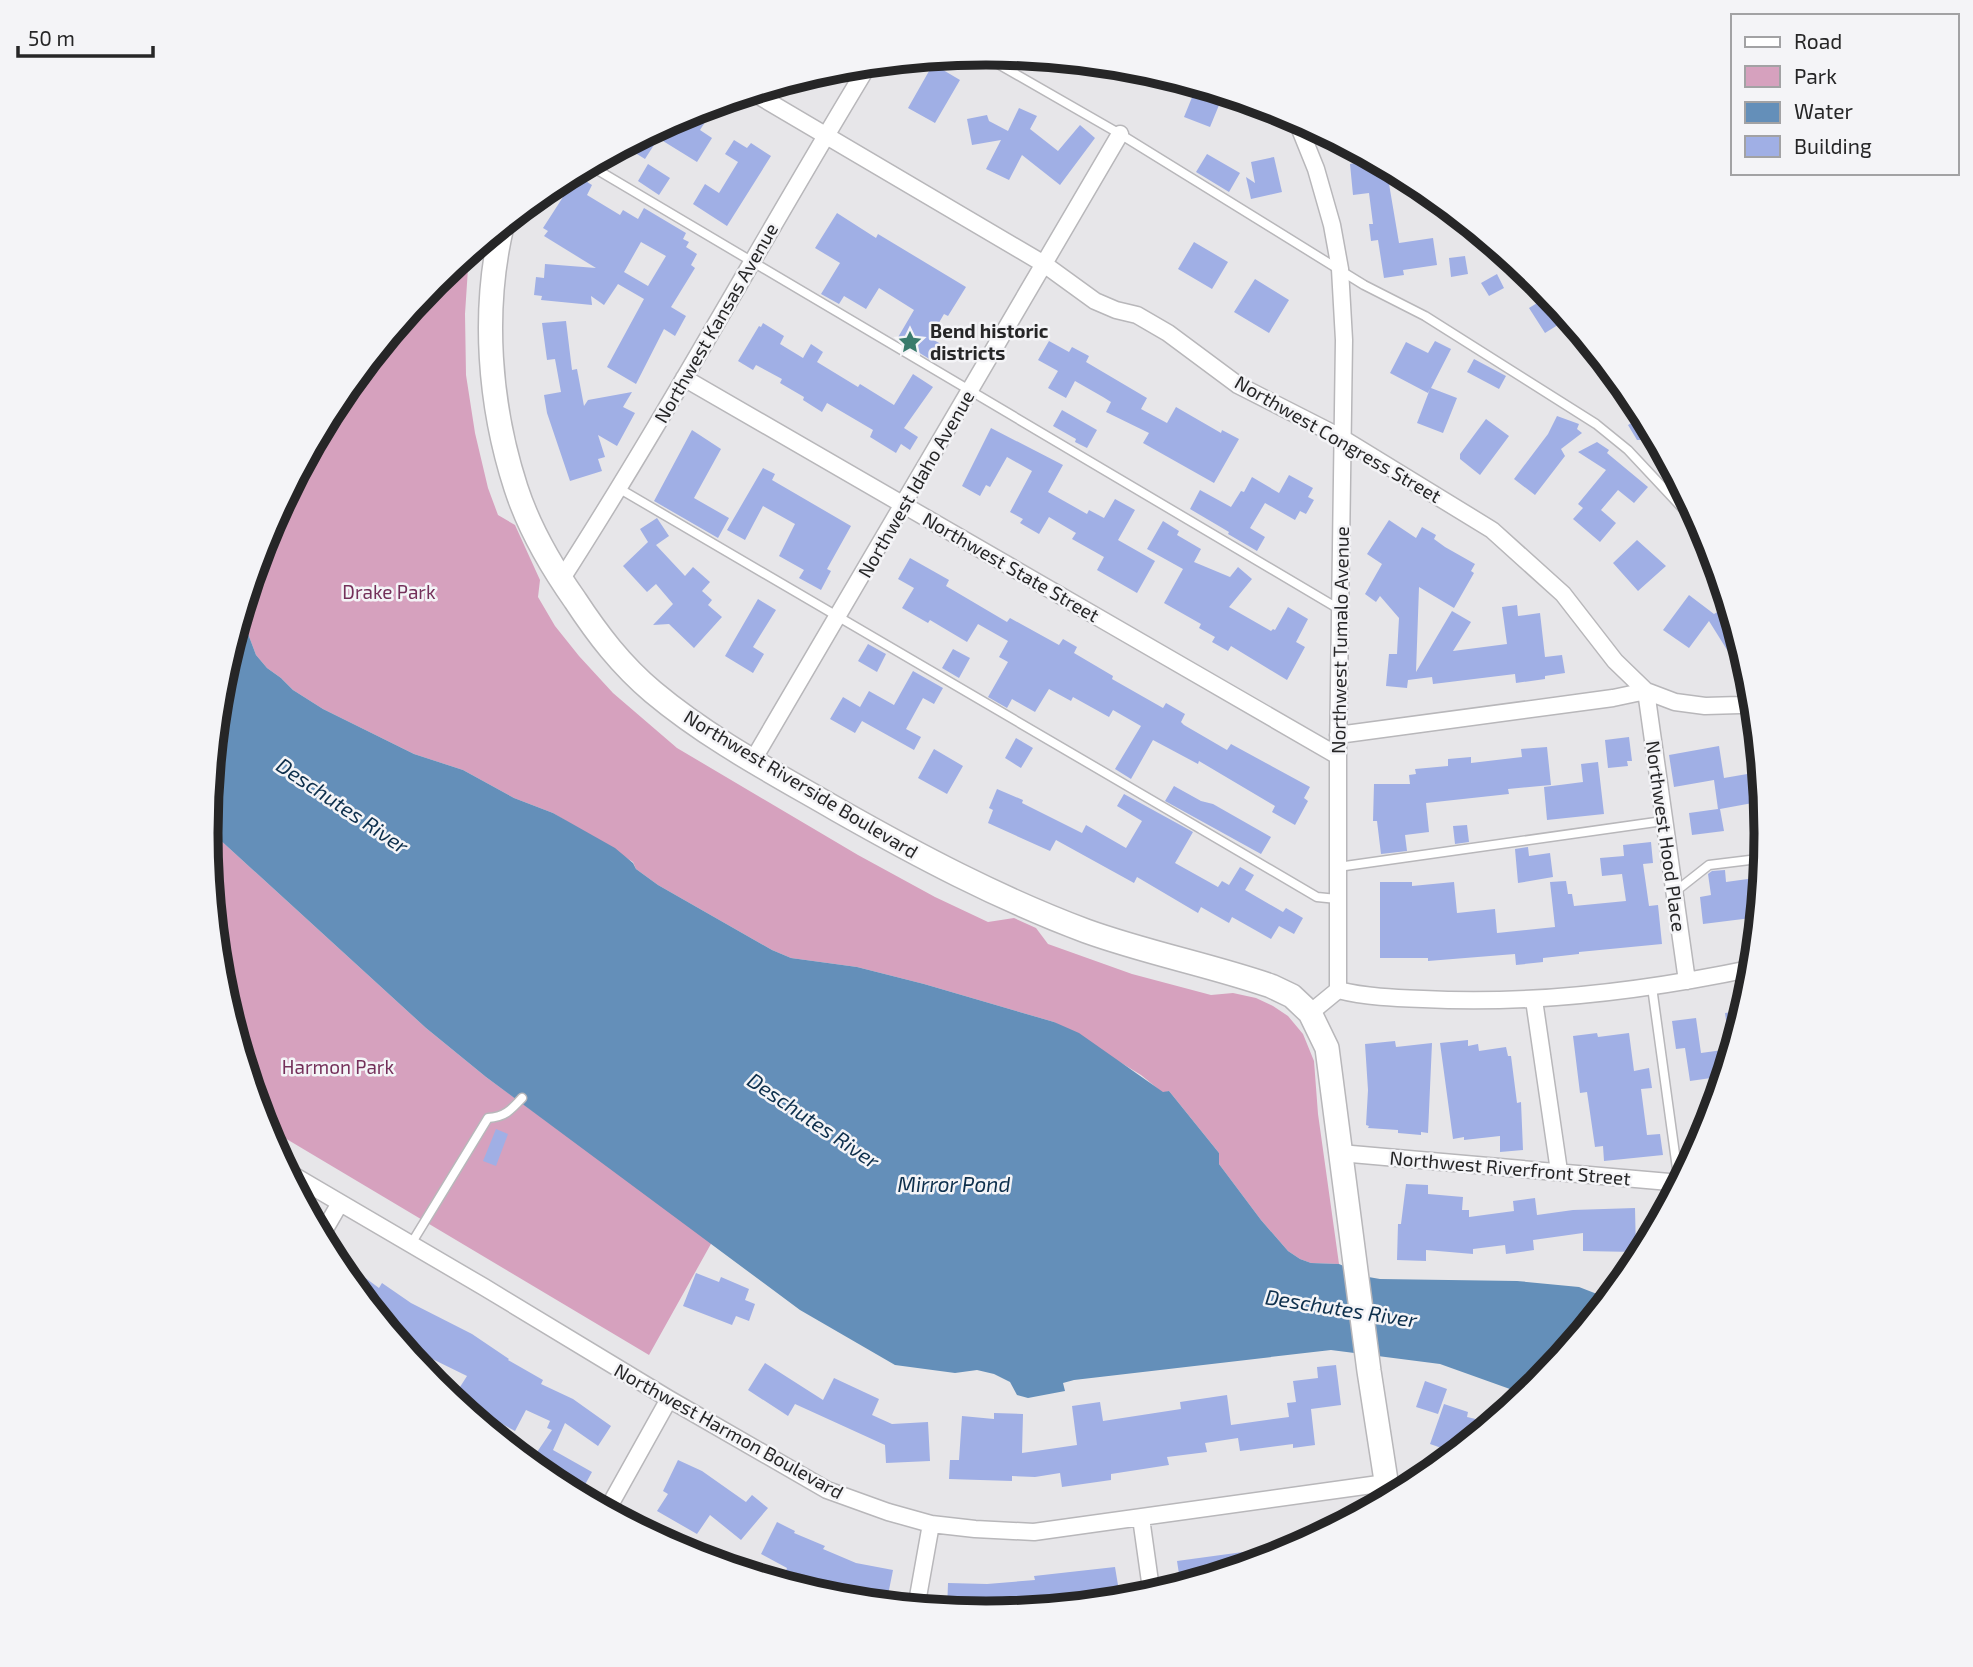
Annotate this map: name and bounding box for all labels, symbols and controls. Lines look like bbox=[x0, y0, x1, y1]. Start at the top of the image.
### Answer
scale bar bbox=[18, 14, 152, 58]
legend bbox=[1731, 14, 1959, 175]
text: 50 m bbox=[28, 25, 75, 50]
text: Road bbox=[1794, 28, 1842, 53]
text: Park bbox=[1794, 63, 1837, 88]
text: Water bbox=[1794, 98, 1853, 123]
text: Building bbox=[1794, 133, 1872, 158]
street label: Northwest Kansas Avenue bbox=[649, 219, 782, 427]
place label: Bend historic districts bbox=[930, 319, 1049, 364]
place icon: Bend historic districts bbox=[896, 328, 924, 356]
street label: Northwest Congress Street bbox=[1231, 370, 1445, 507]
street label: Northwest Idaho Avenue bbox=[852, 386, 979, 582]
street label: Northwest State Street bbox=[919, 507, 1103, 626]
street label: Northwest Tumalo Avenue bbox=[1326, 526, 1353, 754]
park label: Drake Park bbox=[342, 580, 436, 603]
street label: Northwest Riverside Boulevard bbox=[680, 704, 922, 863]
street label: Northwest Hood Place bbox=[1642, 739, 1691, 933]
water label: Deschutes River bbox=[272, 751, 414, 858]
park label: Harmon Park bbox=[282, 1055, 394, 1078]
water label: Deschutes River bbox=[743, 1066, 885, 1173]
street label: Northwest Riverfront Street bbox=[1389, 1146, 1632, 1190]
water label: Mirror Pond bbox=[898, 1171, 1010, 1196]
water label: Deschutes River bbox=[1263, 1283, 1420, 1332]
street label: Northwest Harmon Boulevard bbox=[611, 1358, 848, 1503]

